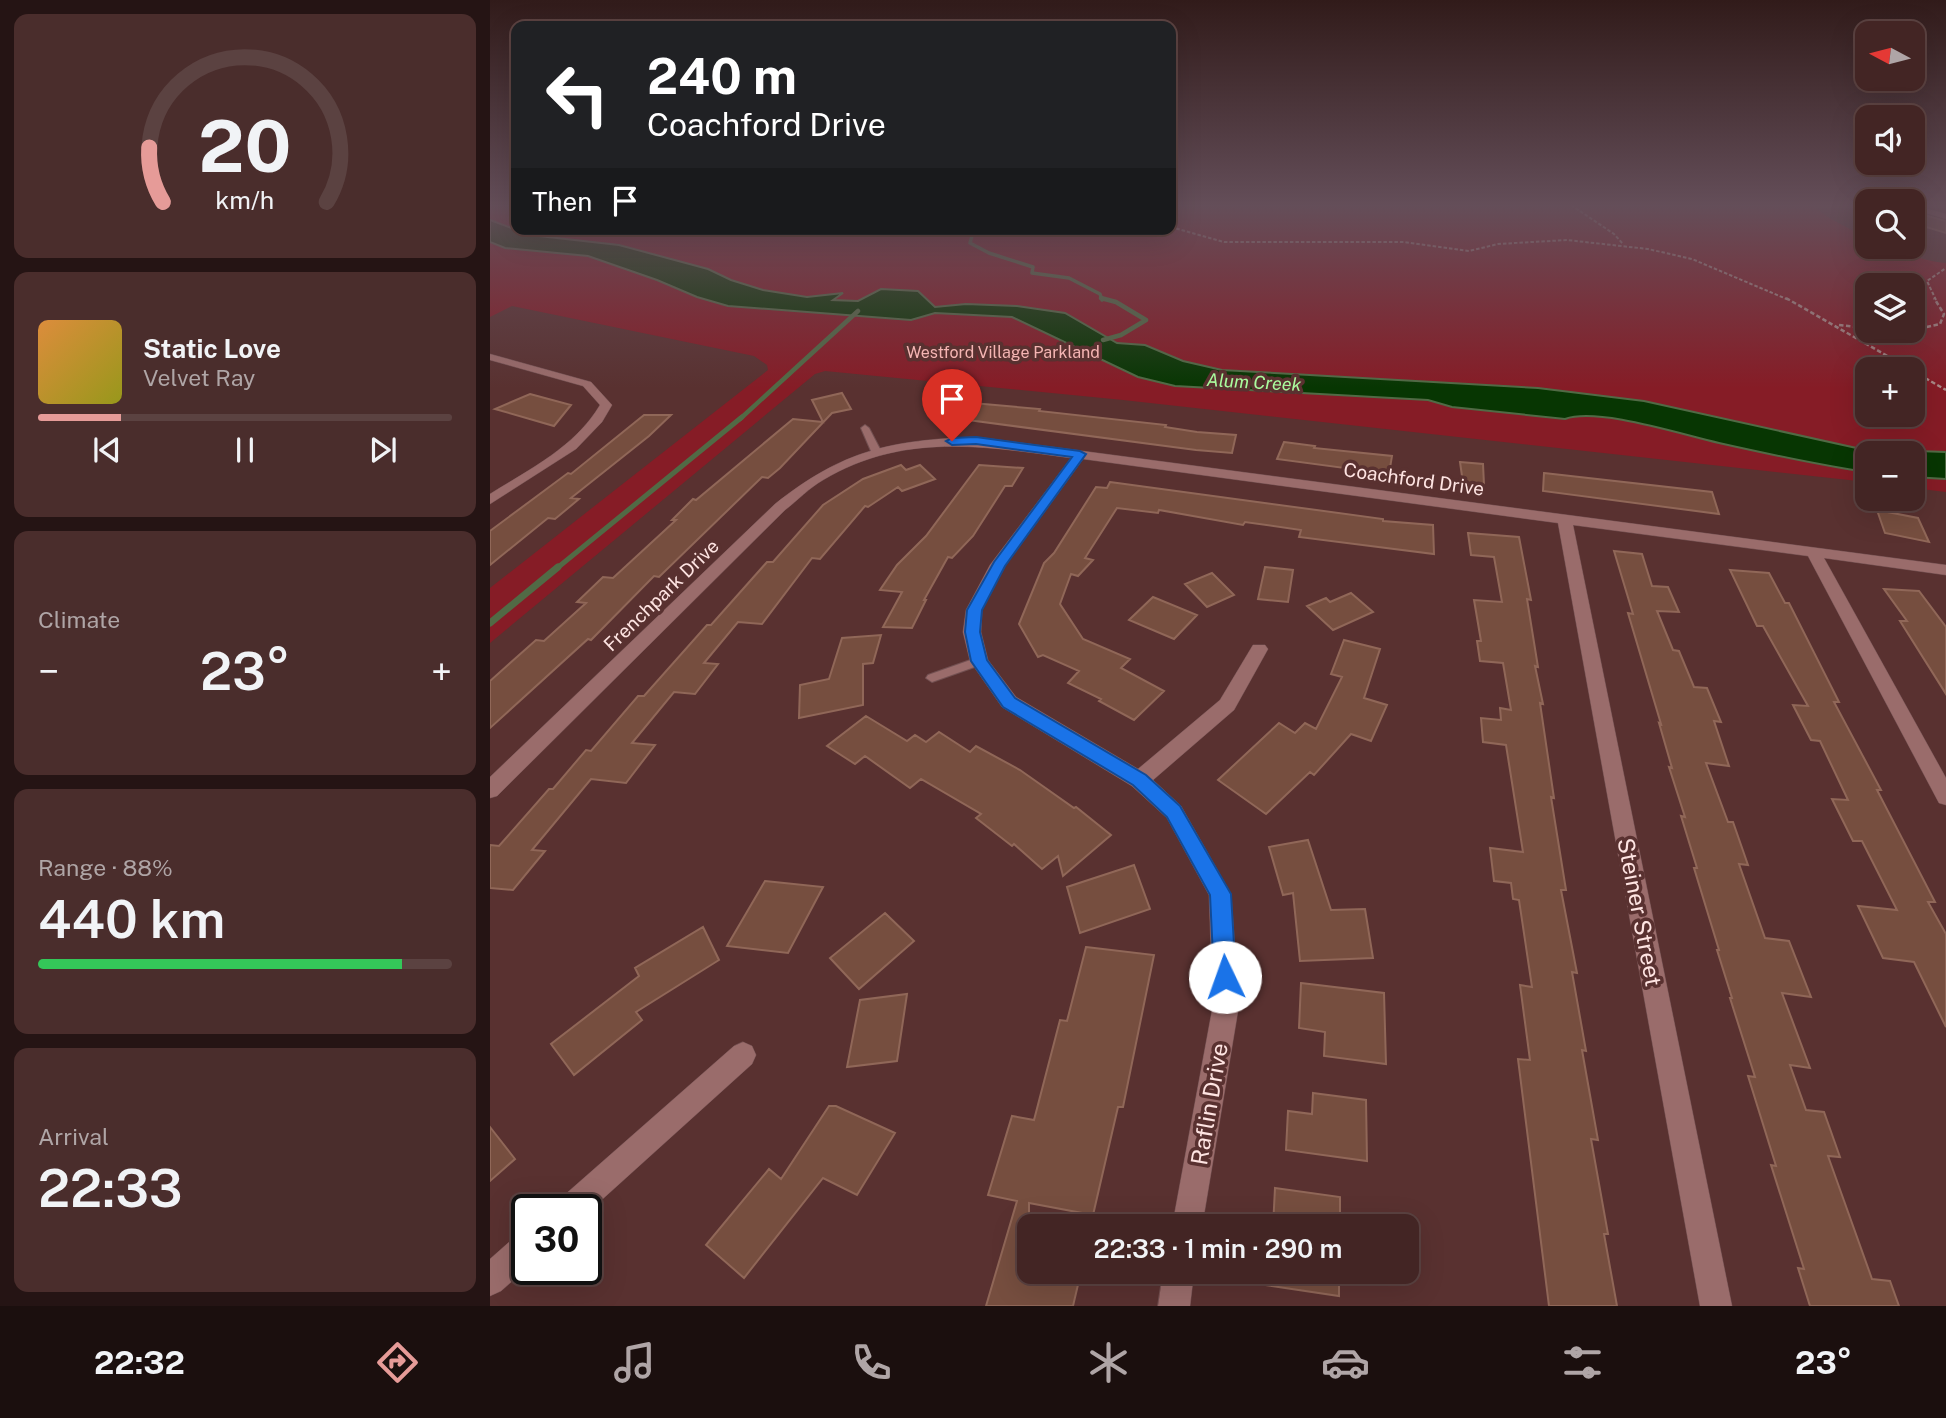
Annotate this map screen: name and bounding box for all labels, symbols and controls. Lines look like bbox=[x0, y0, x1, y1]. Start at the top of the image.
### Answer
north arrow bbox=[1855, 21, 1925, 91]
map controls bbox=[1855, 21, 1925, 511]
text: 240 m bbox=[647, 47, 797, 105]
icon: left bbox=[532, 49, 623, 140]
text: 20 bbox=[198, 104, 292, 189]
button: sound bbox=[1855, 105, 1925, 175]
text: Coachford Drive bbox=[647, 106, 886, 143]
icon: arrive bbox=[606, 182, 644, 220]
text: km/h bbox=[216, 185, 274, 215]
text: Then bbox=[532, 186, 592, 217]
button: search bbox=[1855, 189, 1925, 259]
button: layers bbox=[1855, 273, 1925, 343]
text: Static Love bbox=[143, 333, 281, 364]
park label: Westford Village Parkland bbox=[906, 343, 1100, 362]
button: + bbox=[1855, 357, 1925, 427]
text: Velvet Ray bbox=[143, 364, 255, 391]
pin bbox=[922, 369, 982, 441]
water label: Alum Creek bbox=[1206, 369, 1302, 395]
icon: arrive bbox=[933, 380, 971, 418]
icon: previous bbox=[88, 431, 126, 469]
icon: pause bbox=[226, 431, 264, 469]
icon: next bbox=[364, 431, 402, 469]
button: − bbox=[1855, 441, 1925, 511]
street label: Coachford Drive bbox=[1342, 458, 1486, 500]
street label: Frenchpark Drive bbox=[599, 535, 723, 655]
text: Climate bbox=[38, 606, 120, 633]
text: 23° bbox=[200, 641, 290, 702]
text: − bbox=[38, 649, 59, 694]
text: + bbox=[431, 649, 452, 694]
street label: Steiner Street bbox=[1612, 836, 1668, 988]
text: Range · 88% bbox=[38, 854, 173, 881]
text: 440 km bbox=[38, 889, 225, 950]
position arrow bbox=[1188, 940, 1262, 1014]
street label: Raflin Drive bbox=[1185, 1041, 1233, 1167]
text: Arrival bbox=[38, 1123, 109, 1150]
text: 22:33 bbox=[38, 1158, 182, 1219]
speed limit sign: 30 bbox=[511, 1194, 602, 1285]
text: 22:33 · 1 min · 290 m bbox=[1094, 1233, 1342, 1264]
icon: directions bbox=[373, 1338, 422, 1387]
icon: music bbox=[610, 1338, 659, 1387]
icon: phone bbox=[847, 1338, 896, 1387]
icon: climate bbox=[1084, 1338, 1133, 1387]
icon: car bbox=[1321, 1338, 1370, 1387]
icon: filters bbox=[1558, 1338, 1607, 1387]
text: 22:32 bbox=[94, 1344, 185, 1381]
text: 23° bbox=[1795, 1344, 1852, 1381]

